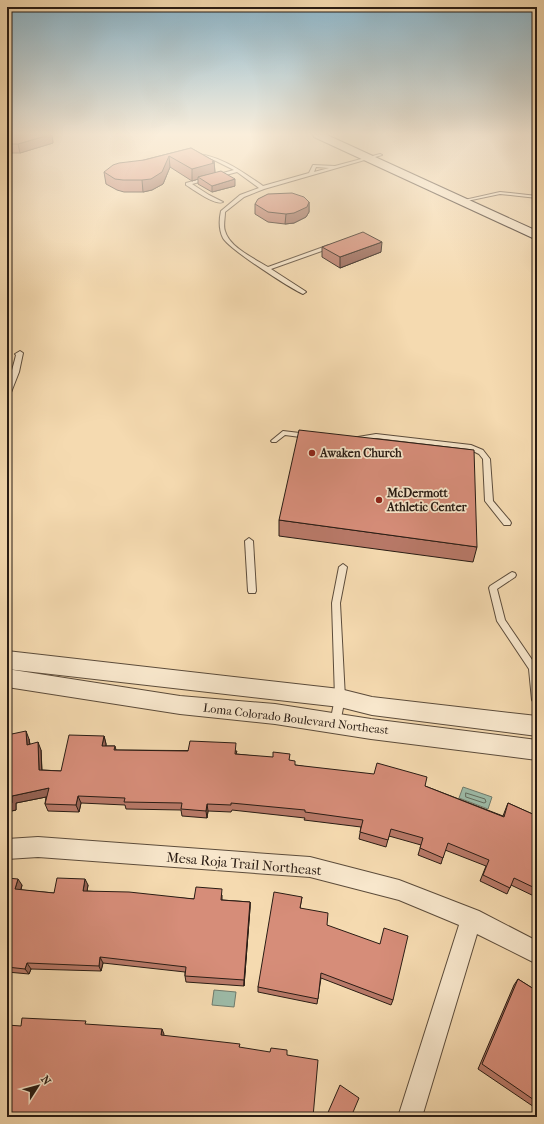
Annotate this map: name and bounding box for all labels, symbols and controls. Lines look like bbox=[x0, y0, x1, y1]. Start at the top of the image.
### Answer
place label: Awaken Church bbox=[319, 446, 402, 460]
marker: Awaken Church bbox=[307, 448, 317, 458]
place label: McDermott Athletic Center bbox=[386, 486, 468, 514]
marker: McDermott Athletic Center bbox=[374, 495, 384, 505]
street label: Loma Colorado Boulevard Northeast bbox=[202, 701, 390, 737]
street label: Mesa Roja Trail Northeast bbox=[166, 849, 322, 879]
north arrow bbox=[18, 1066, 58, 1106]
text: N bbox=[38, 1073, 54, 1088]

